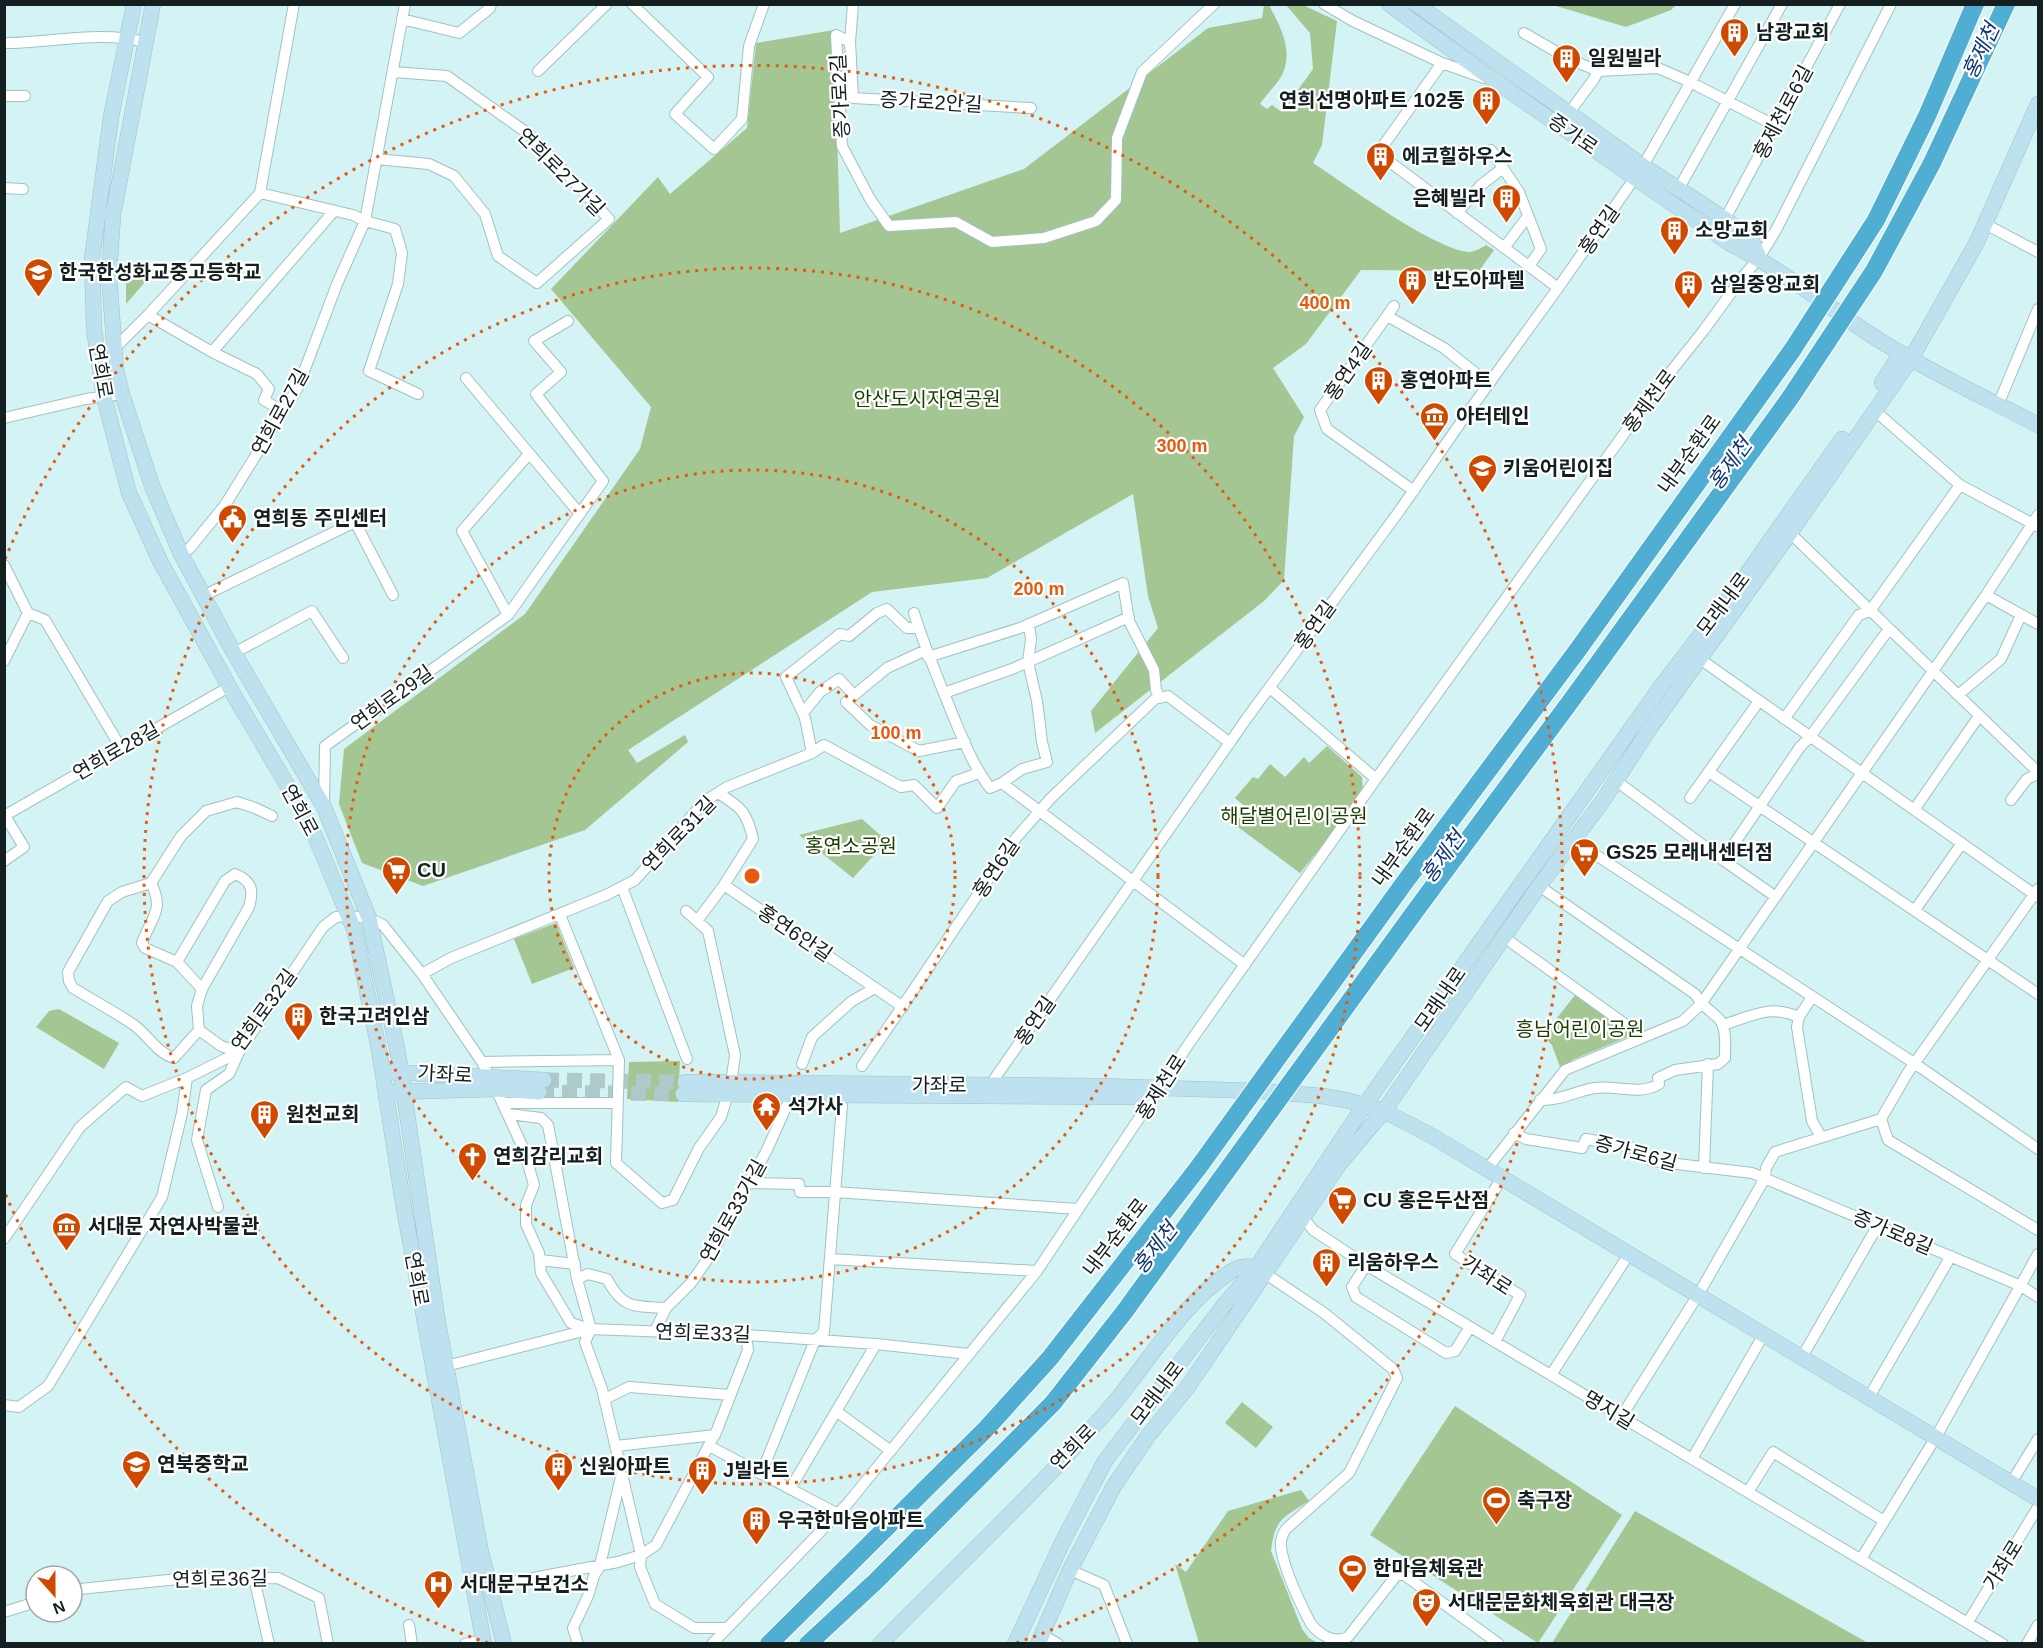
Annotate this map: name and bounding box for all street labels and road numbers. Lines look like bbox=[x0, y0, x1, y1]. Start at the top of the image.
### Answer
street label: 증가로2길 bbox=[827, 53, 853, 139]
street label: 홍제천로6길 bbox=[1749, 61, 1817, 163]
street label: 증가로2안길 bbox=[879, 88, 983, 116]
street label: 증가로 bbox=[1544, 109, 1602, 159]
street label: 연희로27가길 bbox=[513, 124, 609, 220]
street label: 홍연길 bbox=[1574, 201, 1624, 259]
street label: 홍연4길 bbox=[1320, 338, 1376, 404]
street label: 연희로 bbox=[85, 342, 117, 400]
street label: 연희로27길 bbox=[247, 365, 313, 459]
street label: 홍제천로 bbox=[1618, 365, 1680, 437]
street label: 내부순환로 bbox=[1653, 410, 1725, 498]
street label: 모래내로 bbox=[1692, 568, 1754, 640]
street label: 홍연길 bbox=[1290, 596, 1340, 654]
street label: 연희로29길 bbox=[347, 661, 437, 735]
street label: 연희로28길 bbox=[69, 718, 163, 784]
street label: 연희로 bbox=[277, 780, 323, 840]
street label: 연희로31길 bbox=[638, 792, 720, 876]
street label: 내부순환로 bbox=[1367, 803, 1439, 891]
street label: 홍연6길 bbox=[968, 834, 1024, 902]
street label: 홍연6안길 bbox=[754, 900, 836, 966]
street label: 모래내로 bbox=[1410, 963, 1470, 1035]
street label: 연희로32길 bbox=[227, 965, 301, 1055]
street label: 홍연길 bbox=[1010, 992, 1060, 1050]
street label: 홍제천로 bbox=[1132, 1050, 1190, 1124]
street label: 가좌로 bbox=[417, 1062, 473, 1086]
street label: 가좌로 bbox=[911, 1074, 967, 1096]
street label: 증가로6길 bbox=[1592, 1131, 1680, 1175]
street label: 연희로33가길 bbox=[696, 1156, 770, 1266]
street label: 내부순환로 bbox=[1078, 1194, 1152, 1280]
street label: 증가로8길 bbox=[1850, 1205, 1936, 1259]
street label: 연희로 bbox=[401, 1250, 433, 1308]
street label: 가좌로 bbox=[1458, 1251, 1516, 1299]
street label: 연희로33길 bbox=[655, 1320, 751, 1346]
street label: 모래내로 bbox=[1126, 1357, 1188, 1429]
street label: 명지길 bbox=[1580, 1386, 1638, 1434]
street label: 연희로 bbox=[1046, 1420, 1100, 1474]
street label: 가좌로 bbox=[1979, 1536, 2027, 1594]
street label: 연희로36길 bbox=[172, 1567, 268, 1591]

